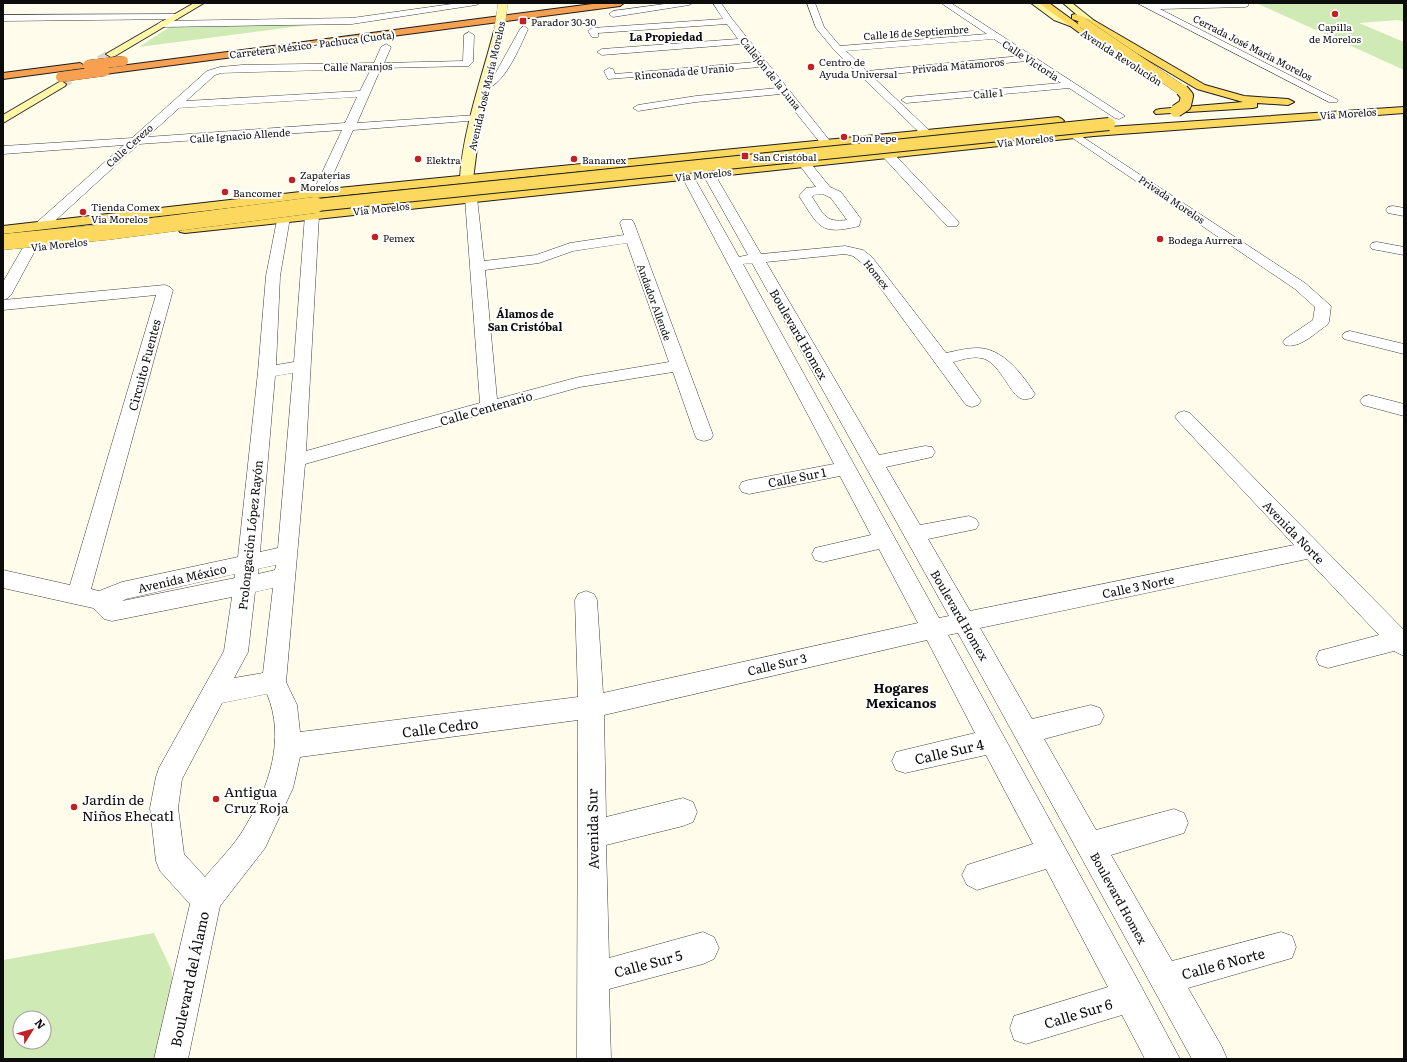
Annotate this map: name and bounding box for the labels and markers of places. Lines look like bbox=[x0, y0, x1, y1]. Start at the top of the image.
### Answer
marker: Capilla de Morelos bbox=[1330, 9, 1340, 19]
place label: Parador 30-30 bbox=[531, 14, 596, 29]
marker: Parador 30-30 bbox=[518, 16, 528, 26]
place label: Capilla de Morelos bbox=[1309, 19, 1361, 46]
place label: Centro de Ayuda Universal bbox=[819, 54, 898, 81]
marker: Centro de Ayuda Universal bbox=[806, 62, 816, 72]
place label: Don Pepe bbox=[852, 130, 897, 145]
marker: Don Pepe bbox=[839, 132, 849, 142]
place label: San Cristóbal bbox=[753, 149, 817, 164]
marker: San Cristóbal bbox=[740, 151, 750, 161]
place label: Elektra bbox=[426, 152, 461, 167]
place label: Banamex bbox=[582, 152, 627, 167]
marker: Elektra bbox=[413, 154, 423, 164]
marker: Banamex bbox=[569, 154, 579, 164]
place label: Zapaterías Morelos bbox=[300, 167, 351, 194]
marker: Zapaterías Morelos bbox=[287, 175, 297, 185]
place label: Bancomer bbox=[233, 185, 282, 200]
marker: Bancomer bbox=[220, 187, 230, 197]
place label: Tienda Comex Via Morelos bbox=[91, 199, 160, 226]
marker: Tienda Comex Via Morelos bbox=[78, 207, 88, 217]
place label: Pemex bbox=[383, 230, 415, 245]
marker: Pemex bbox=[370, 232, 380, 242]
place label: Bodega Aurrera bbox=[1168, 232, 1243, 247]
marker: Bodega Aurrera bbox=[1155, 234, 1165, 244]
place label: Antigua Cruz Roja bbox=[224, 781, 289, 817]
place label: Jardín de Niños Ehecatl bbox=[82, 789, 174, 825]
marker: Antigua Cruz Roja bbox=[211, 794, 221, 804]
marker: Jardín de Niños Ehecatl bbox=[69, 802, 79, 812]

